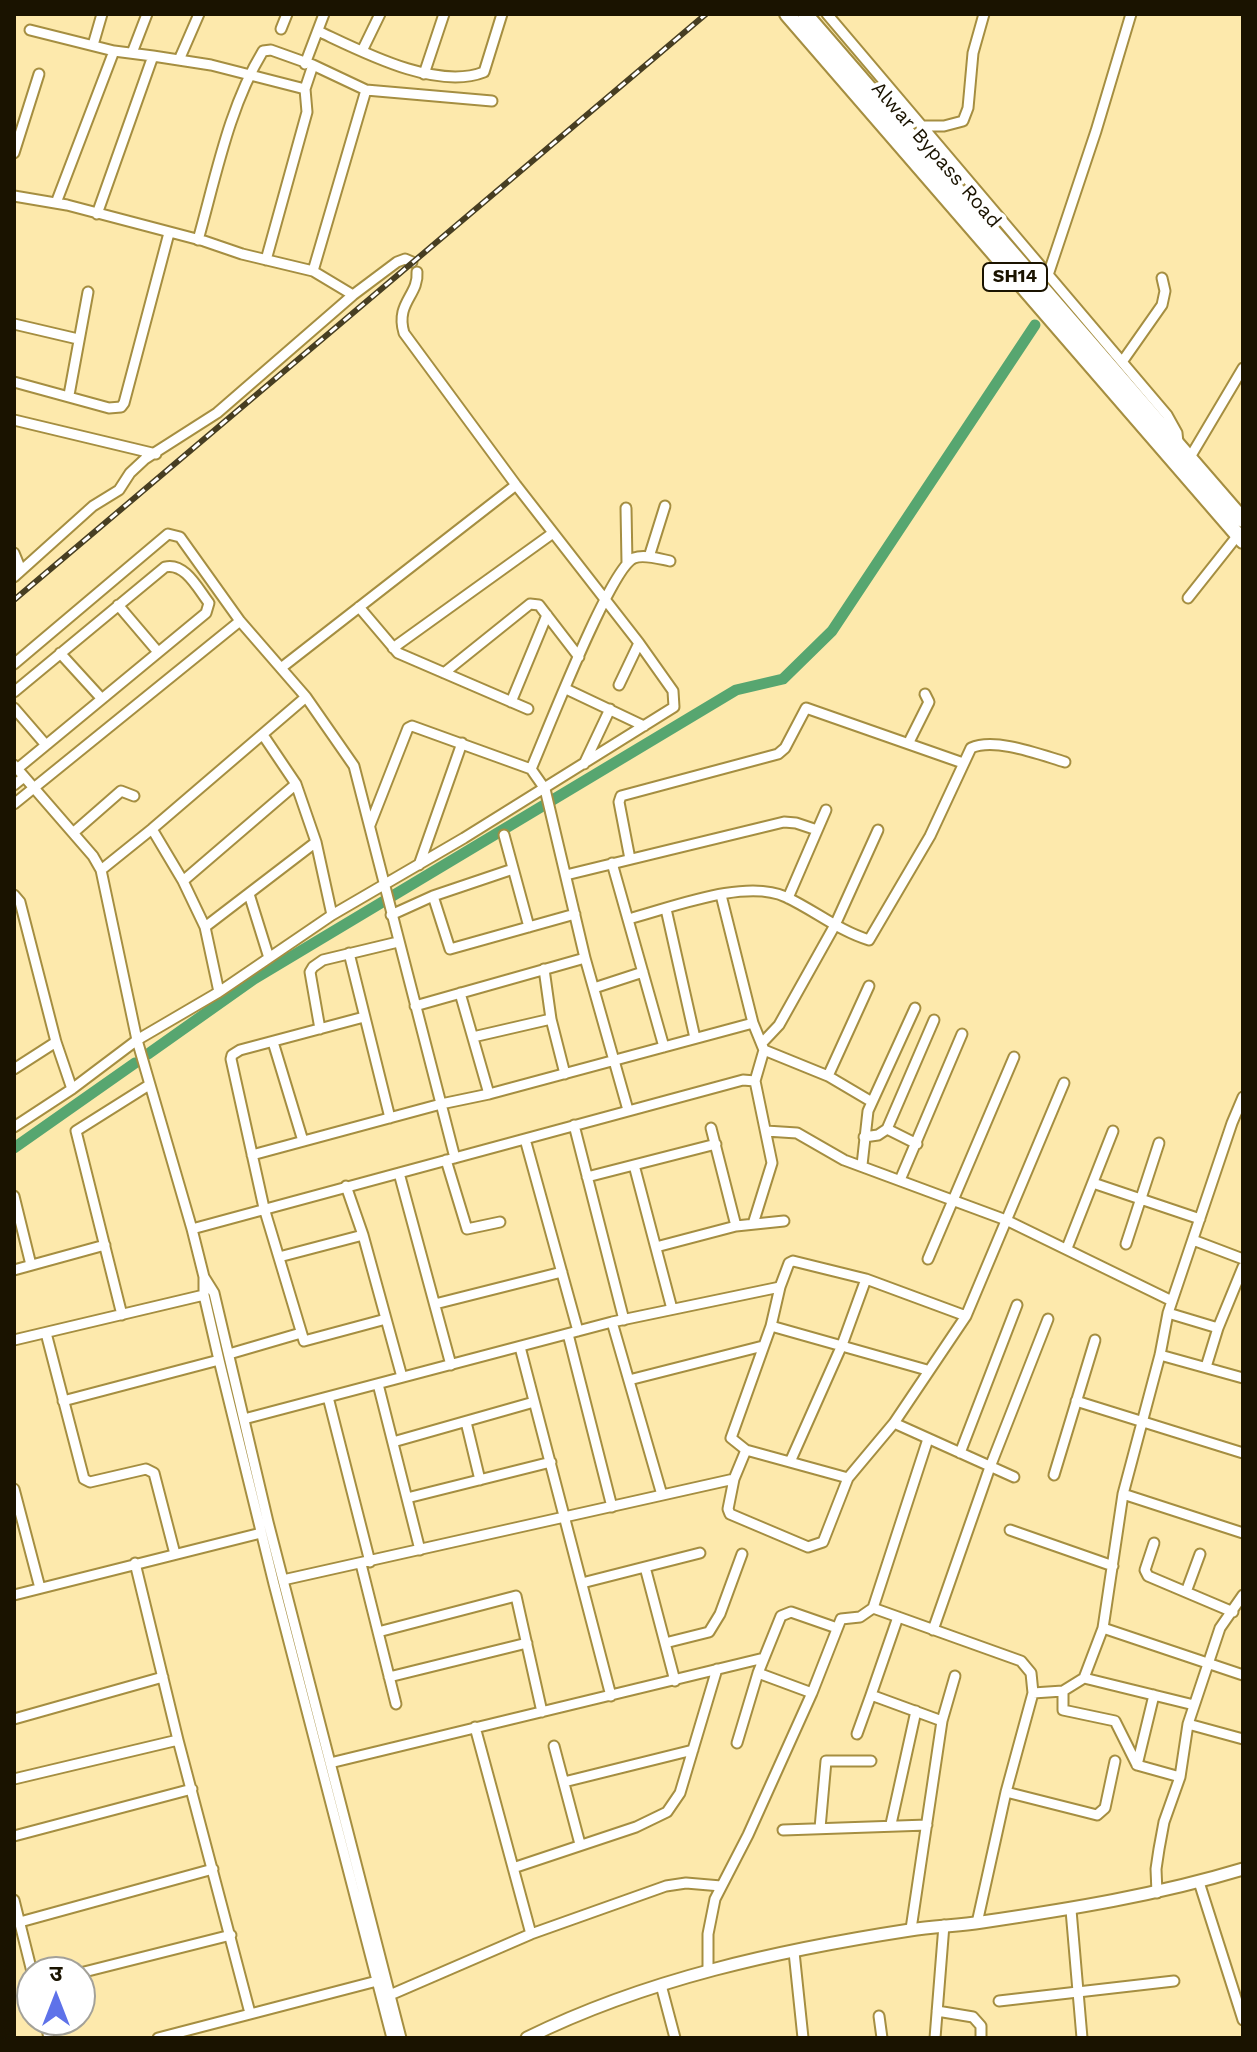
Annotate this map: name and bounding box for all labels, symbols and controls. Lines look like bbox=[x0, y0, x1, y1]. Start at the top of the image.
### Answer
street label: Alwar Bypass Road bbox=[866, 77, 1006, 233]
road number: SH14 bbox=[983, 263, 1047, 291]
north arrow bbox=[16, 1956, 96, 2036]
text: उ bbox=[50, 1961, 62, 1986]

